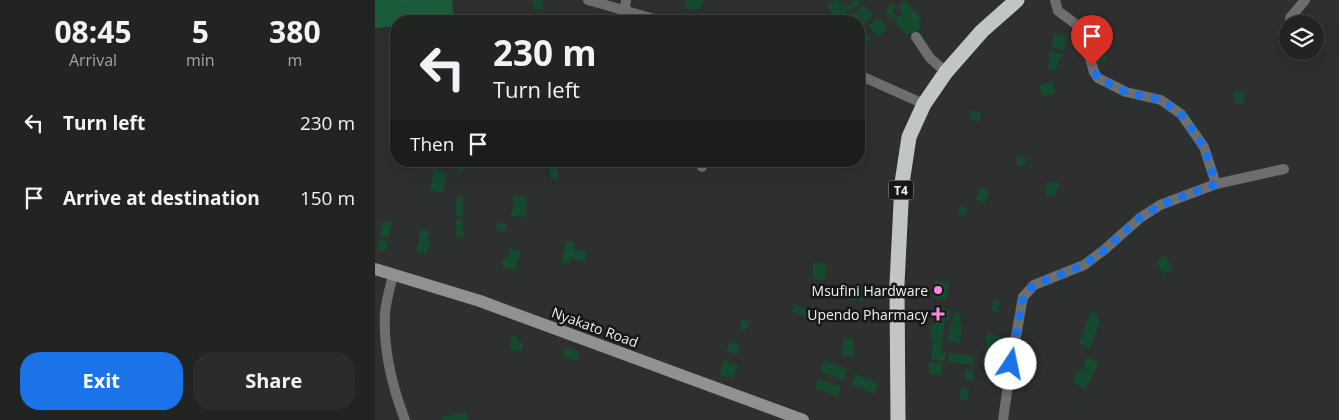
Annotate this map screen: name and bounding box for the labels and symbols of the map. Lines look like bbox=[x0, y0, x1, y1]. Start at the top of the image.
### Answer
pin bbox=[1071, 15, 1113, 66]
road number: T4 bbox=[889, 180, 913, 200]
place label: Msufini Hardware bbox=[812, 281, 928, 300]
marker: Msufini Hardware bbox=[932, 284, 944, 296]
street label: Nyakato Road bbox=[549, 303, 641, 351]
place label: Upendo Pharmacy bbox=[807, 305, 929, 324]
marker: Upendo Pharmacy bbox=[932, 308, 944, 320]
position arrow bbox=[984, 337, 1036, 389]

